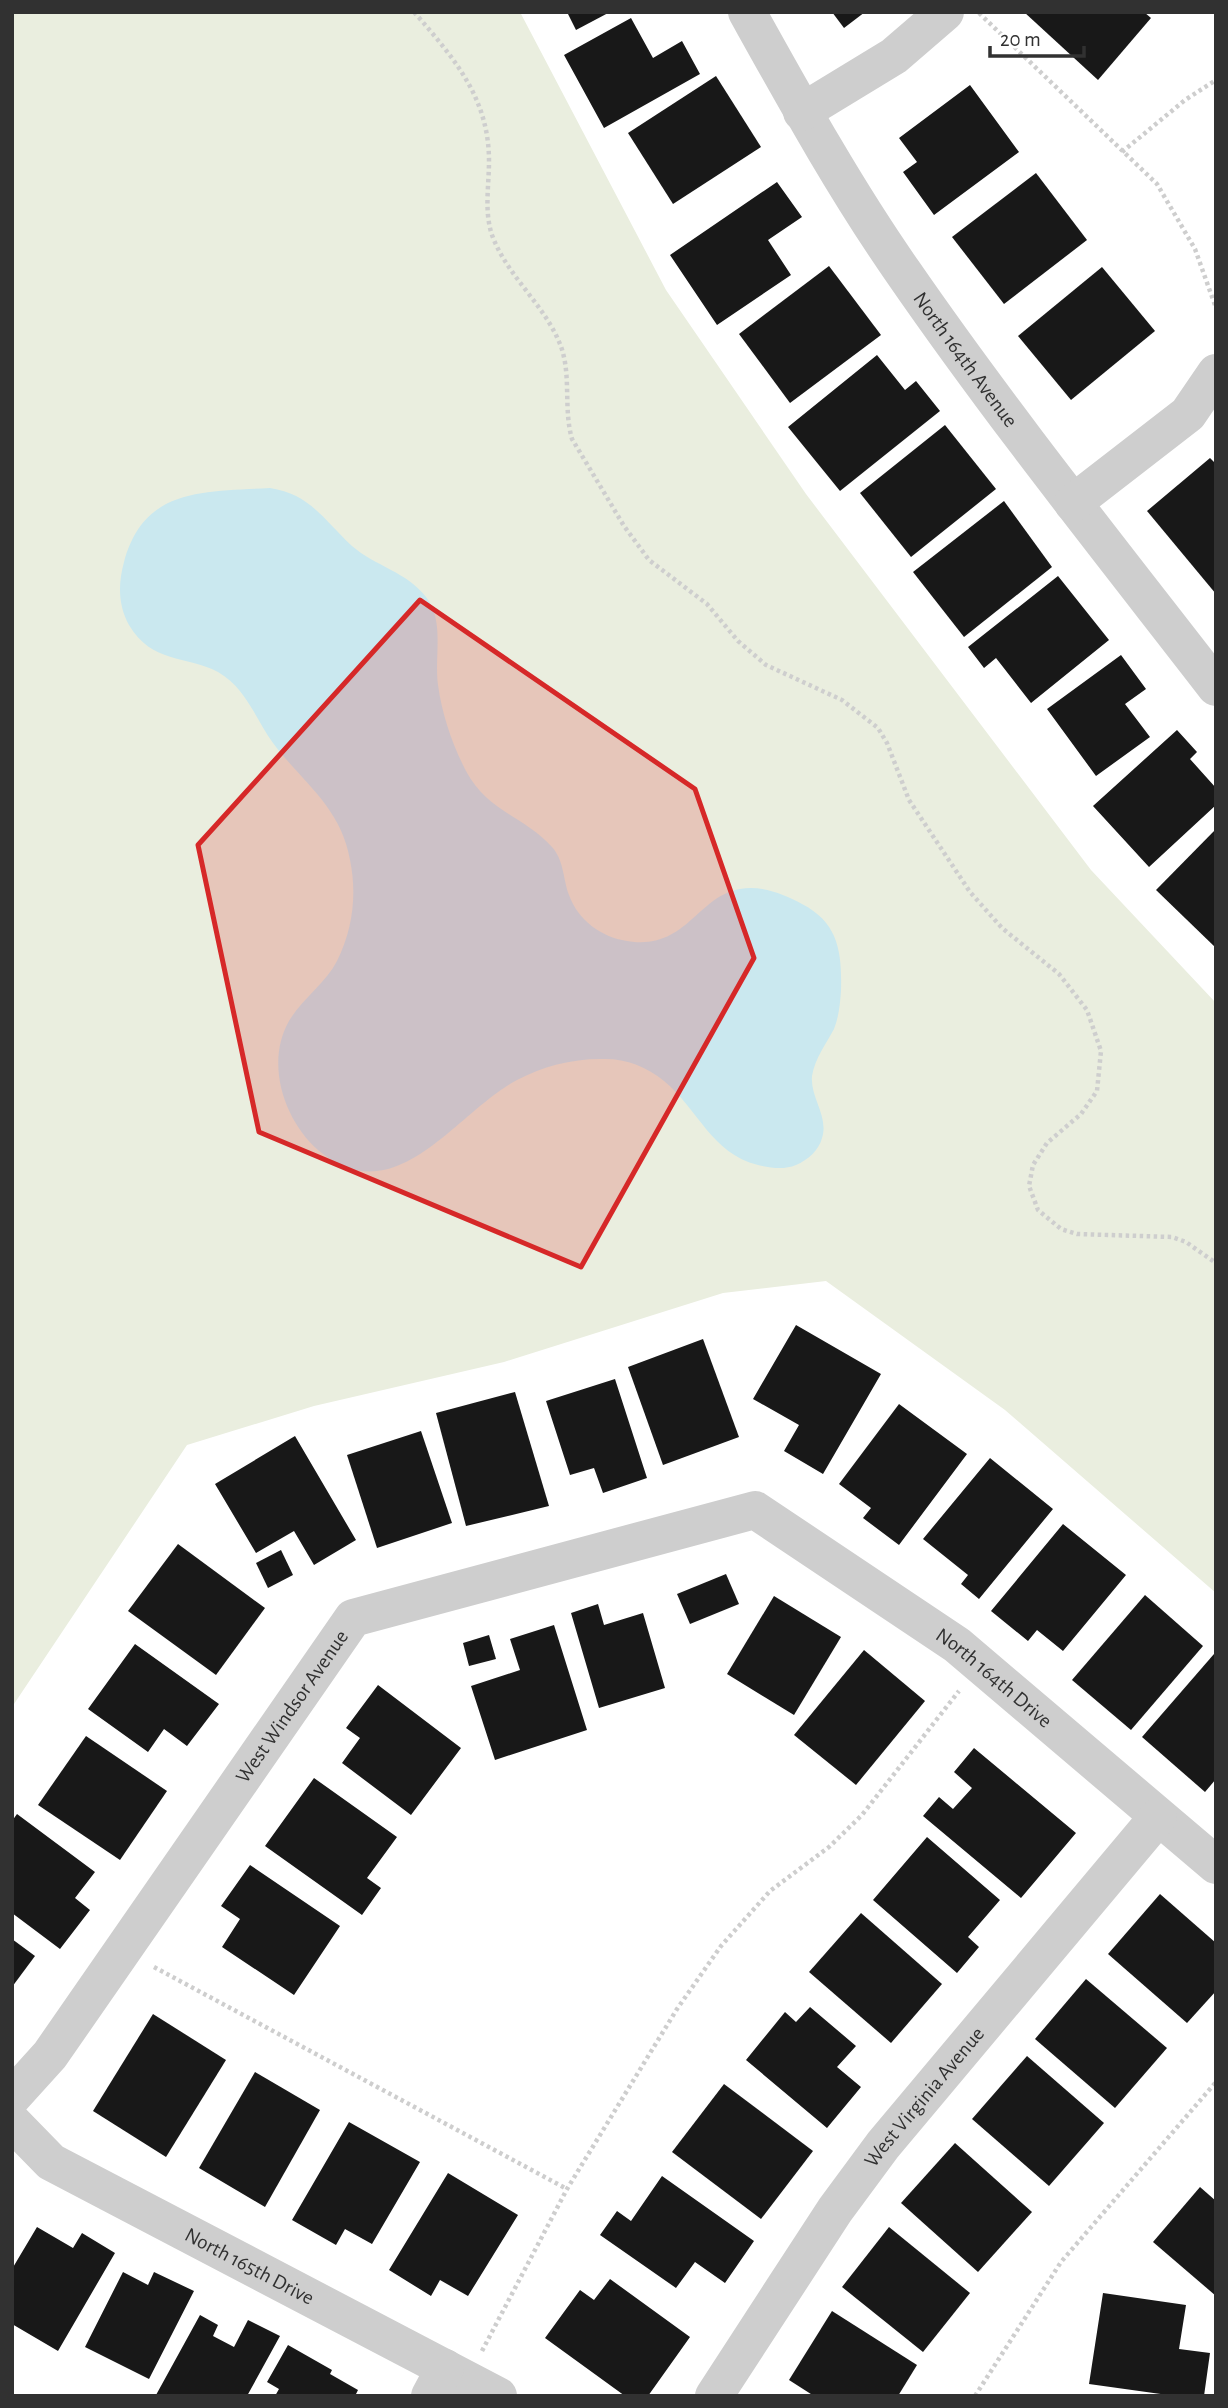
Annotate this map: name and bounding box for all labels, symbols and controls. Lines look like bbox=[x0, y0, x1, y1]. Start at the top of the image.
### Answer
scale bar bbox=[990, 14, 1084, 58]
text: 20 m bbox=[1000, 29, 1041, 50]
street label: North 164th Avenue bbox=[909, 288, 1021, 431]
street label: North 164th Drive bbox=[932, 1624, 1056, 1732]
street label: West Windsor Avenue bbox=[232, 1626, 352, 1787]
street label: West Virginia Avenue bbox=[861, 2023, 988, 2171]
street label: North 165th Drive bbox=[181, 2224, 317, 2309]

